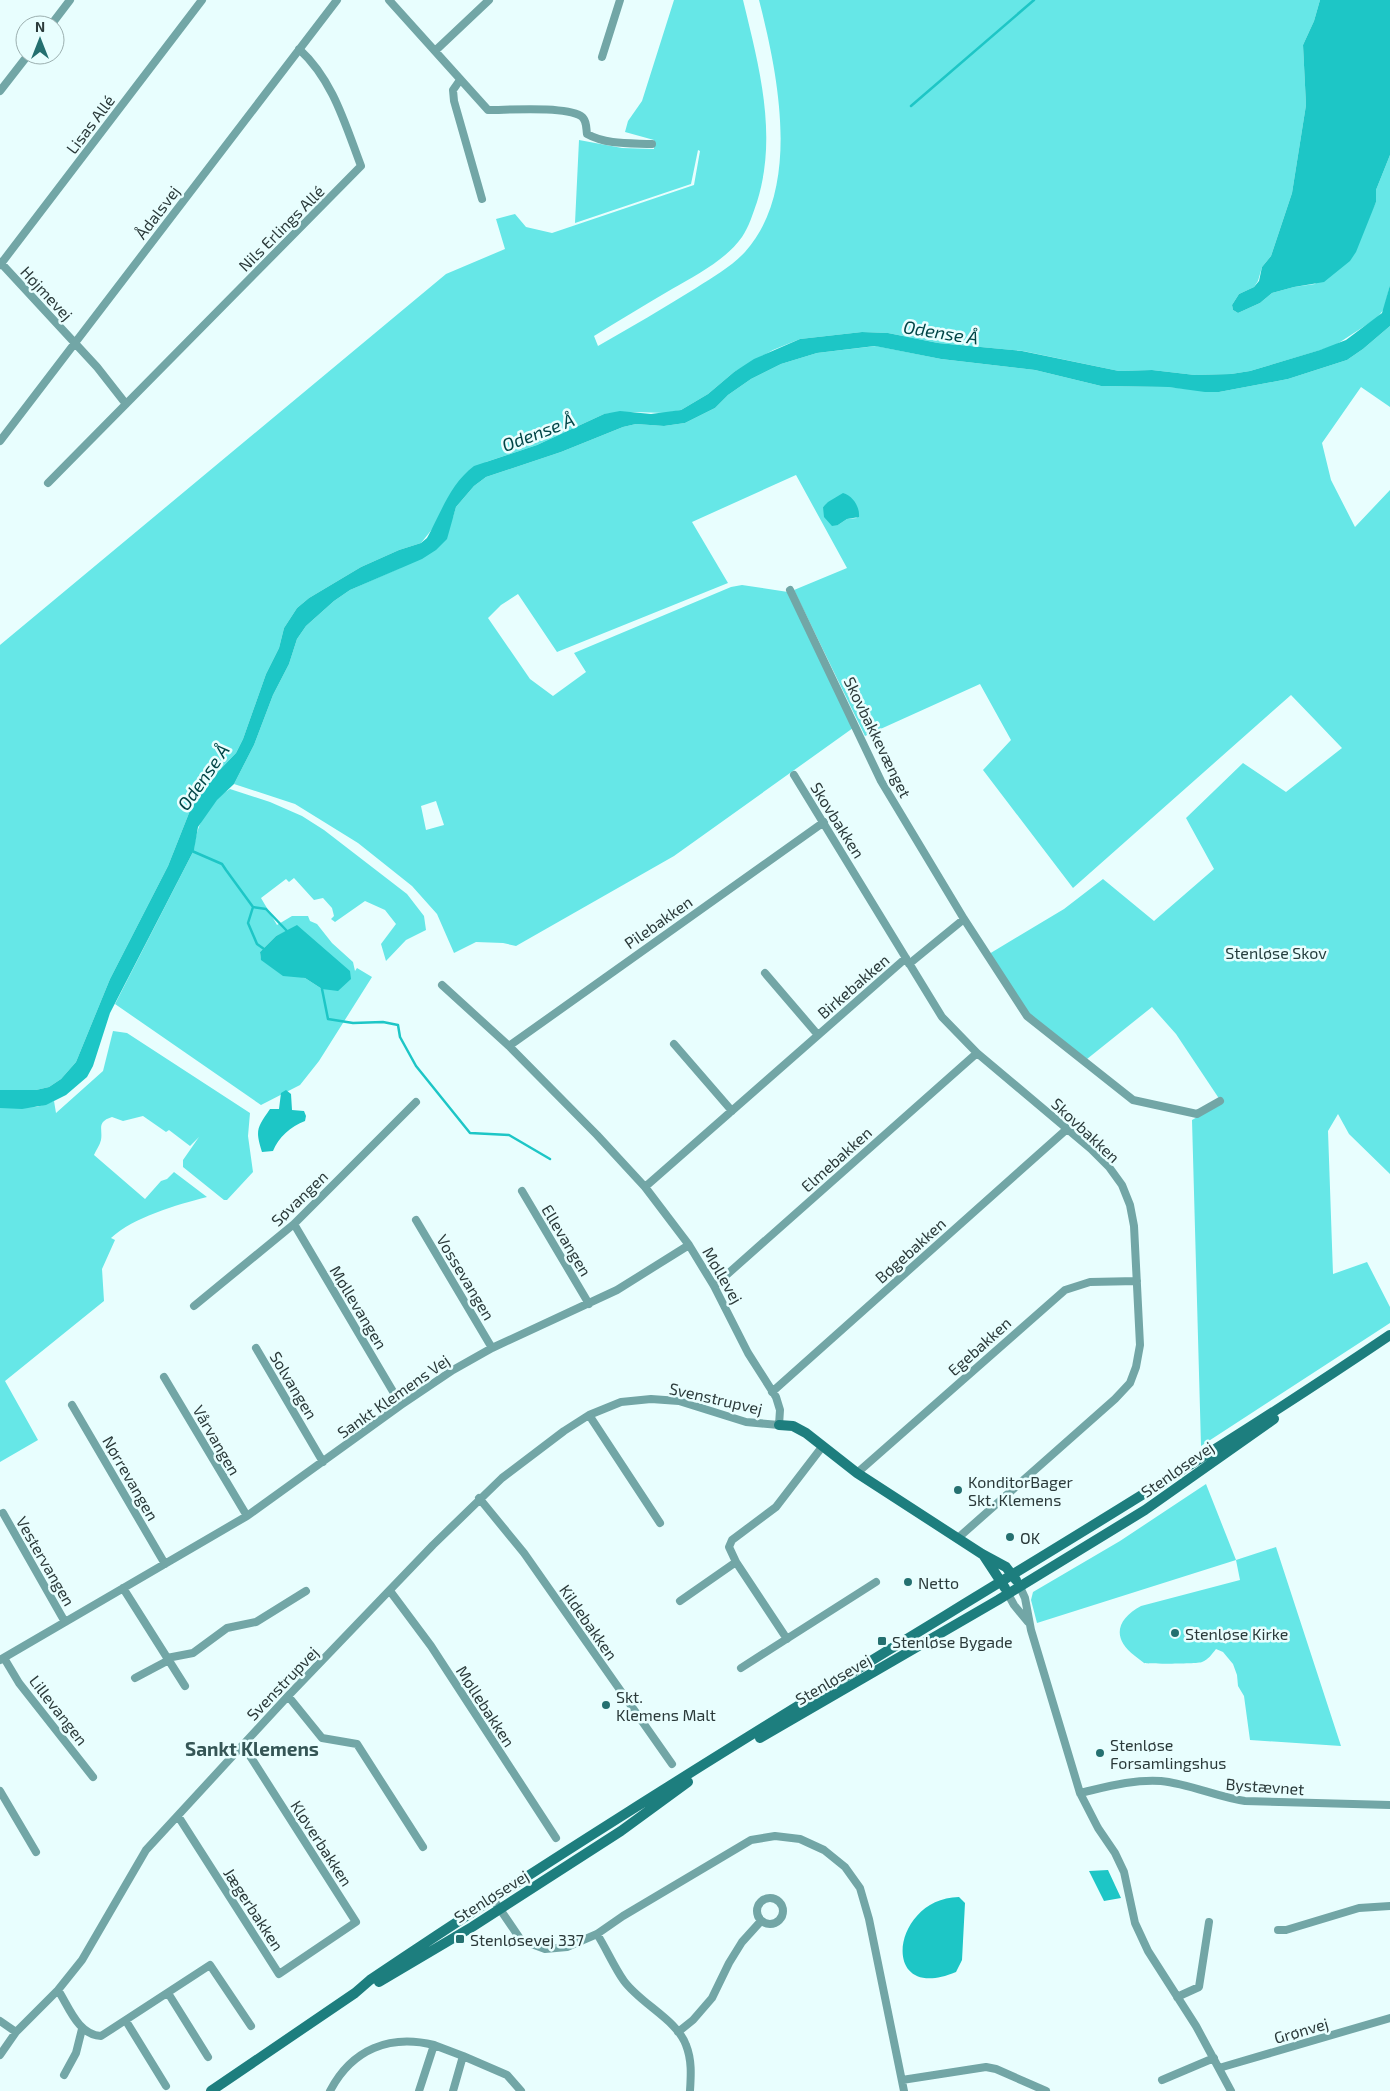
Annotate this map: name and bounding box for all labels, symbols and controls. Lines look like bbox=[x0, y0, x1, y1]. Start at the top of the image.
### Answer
north arrow bbox=[15, 15, 65, 65]
text: N bbox=[35, 18, 45, 35]
street label: Lisas Allé bbox=[62, 91, 118, 157]
street label: Nils Erlings Allé bbox=[234, 181, 328, 275]
street label: Ådalsvej bbox=[131, 182, 184, 243]
street label: Højmevej bbox=[16, 262, 77, 325]
water label: Odense Å bbox=[902, 315, 980, 349]
water label: Odense Å bbox=[499, 408, 577, 456]
street label: Skovbakkevænget bbox=[841, 673, 915, 801]
water label: Odense Å bbox=[172, 740, 234, 814]
street label: Skovbakken bbox=[807, 778, 869, 862]
street label: Pilebakken bbox=[620, 892, 696, 952]
park label: Stenløse Skov bbox=[1225, 943, 1327, 962]
street label: Birkebakken bbox=[813, 950, 893, 1022]
street label: Skovbakken bbox=[1048, 1094, 1124, 1166]
street label: Elmebakken bbox=[797, 1122, 875, 1196]
street label: Søvangen bbox=[267, 1166, 331, 1230]
street label: Ellevangen bbox=[538, 1201, 596, 1279]
street label: Bøgebakken bbox=[871, 1213, 949, 1287]
street label: Vossevangen bbox=[433, 1231, 499, 1323]
street label: Møllevej bbox=[698, 1243, 747, 1307]
street label: Møllevangen bbox=[327, 1262, 391, 1352]
street label: Egebakken bbox=[944, 1313, 1014, 1379]
street label: Solvangen bbox=[266, 1348, 322, 1422]
street label: Sankt Klemens Vej bbox=[333, 1350, 453, 1443]
street label: Svenstrupvej bbox=[667, 1378, 764, 1419]
street label: Vårvangen bbox=[189, 1402, 245, 1478]
street label: Nørrevangen bbox=[99, 1432, 163, 1524]
street label: Stenløsevej bbox=[1137, 1437, 1218, 1502]
place label: KonditorBager Skt. Klemens bbox=[968, 1472, 1074, 1509]
marker: KonditorBager Skt. Klemens bbox=[952, 1484, 964, 1496]
street label: Vestervangen bbox=[13, 1513, 79, 1609]
place label: OK bbox=[1020, 1528, 1041, 1547]
marker: OK bbox=[1004, 1531, 1016, 1543]
place label: Netto bbox=[918, 1573, 959, 1592]
marker: Netto bbox=[902, 1576, 914, 1588]
street label: Kildebakken bbox=[556, 1581, 622, 1663]
place label: Stenløse Kirke bbox=[1185, 1624, 1288, 1643]
marker: Stenløse Kirke bbox=[1169, 1627, 1181, 1639]
place label: Stenløse Bygade bbox=[892, 1632, 1013, 1651]
marker: Stenløse Bygade bbox=[876, 1635, 888, 1647]
street label: Svenstrupvej bbox=[242, 1642, 323, 1724]
street label: Stenløsevej bbox=[792, 1650, 875, 1709]
street label: Møllebakken bbox=[453, 1662, 519, 1750]
street label: Lillevangen bbox=[26, 1671, 92, 1749]
place label: Skt. Klemens Malt bbox=[616, 1687, 716, 1724]
marker: Skt. Klemens Malt bbox=[600, 1699, 612, 1711]
place label: Stenløse Forsamlingshus bbox=[1110, 1735, 1226, 1772]
district label: Sankt Klemens bbox=[185, 1737, 319, 1760]
marker: Stenløse Forsamlingshus bbox=[1094, 1747, 1106, 1759]
street label: Bystævnet bbox=[1225, 1774, 1305, 1798]
street label: Kløverbakken bbox=[287, 1797, 357, 1889]
street label: Jægerbakken bbox=[220, 1864, 288, 1954]
street label: Stenløsevej bbox=[450, 1866, 532, 1927]
place label: Stenløsevej 337 bbox=[470, 1930, 584, 1950]
marker: Stenløsevej 337 bbox=[454, 1933, 466, 1945]
street label: Grønvej bbox=[1272, 2013, 1331, 2048]

